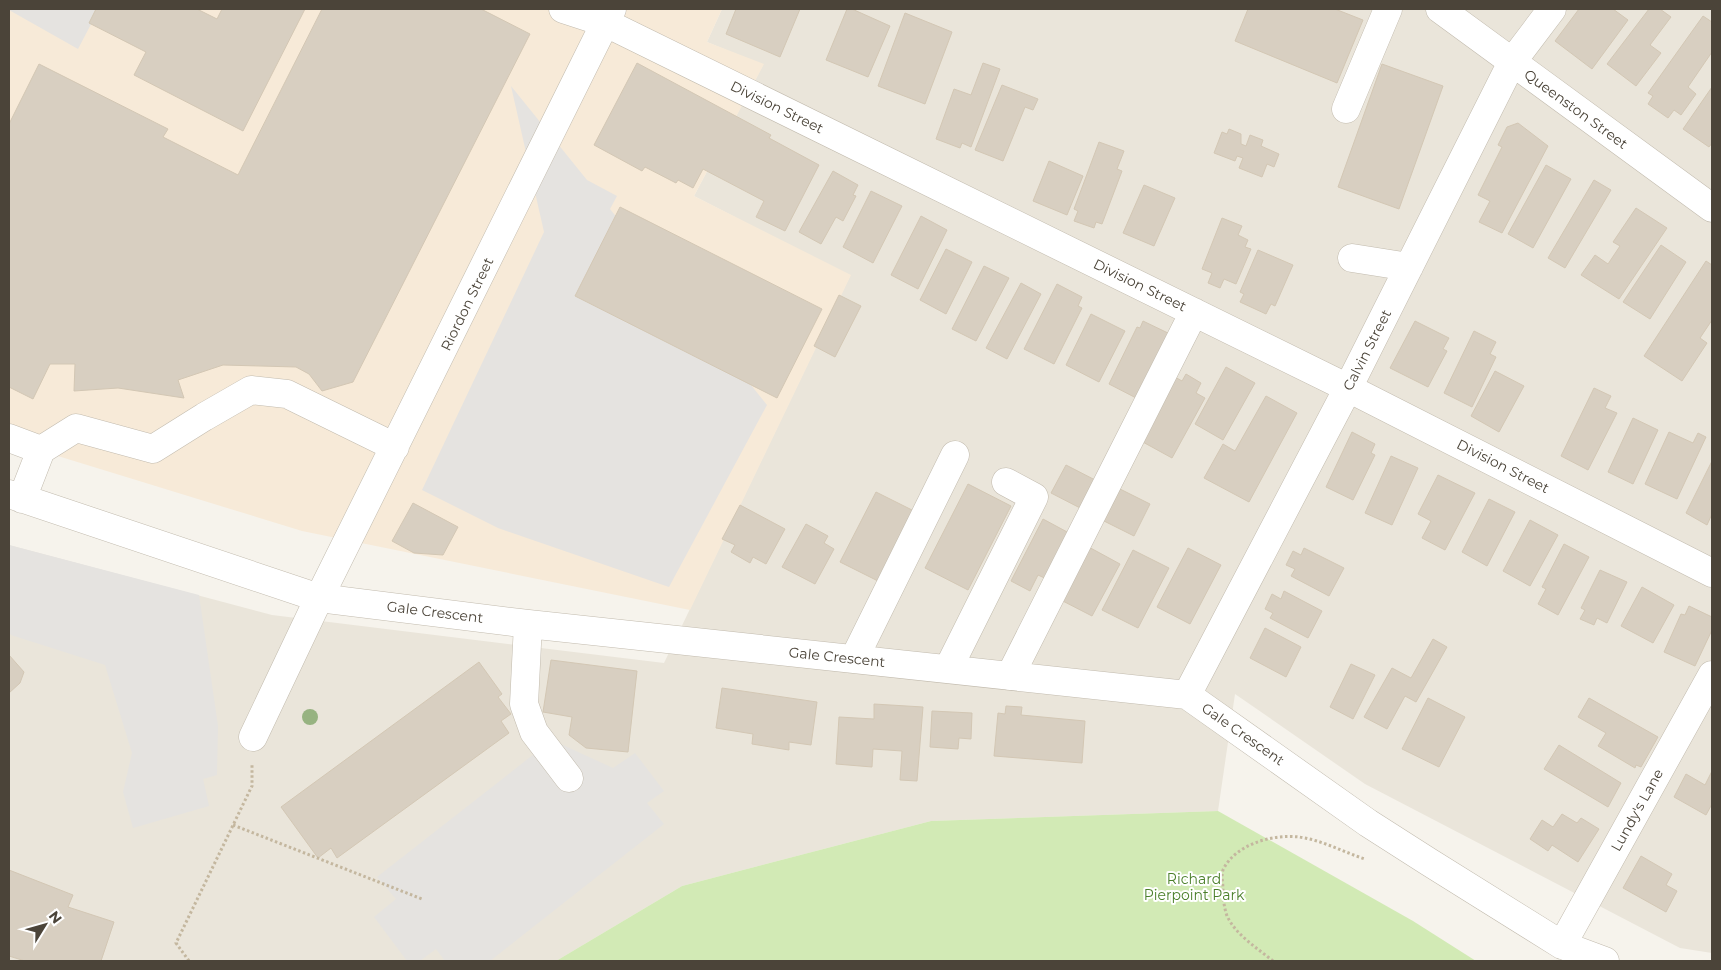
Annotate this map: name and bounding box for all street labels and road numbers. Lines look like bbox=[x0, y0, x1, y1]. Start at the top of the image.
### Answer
street label: Queenston Street bbox=[1521, 65, 1632, 153]
street label: Division Street bbox=[727, 77, 827, 137]
street label: Riordon Street bbox=[437, 254, 498, 354]
street label: Division Street bbox=[1090, 255, 1190, 315]
street label: Calvin Street bbox=[1339, 306, 1395, 394]
street label: Division Street bbox=[1454, 435, 1553, 497]
street label: Gale Crescent bbox=[386, 597, 485, 627]
street label: Gale Crescent bbox=[788, 643, 886, 671]
street label: Gale Crescent bbox=[1198, 699, 1288, 769]
street label: Lundy's Lane bbox=[1607, 765, 1667, 855]

